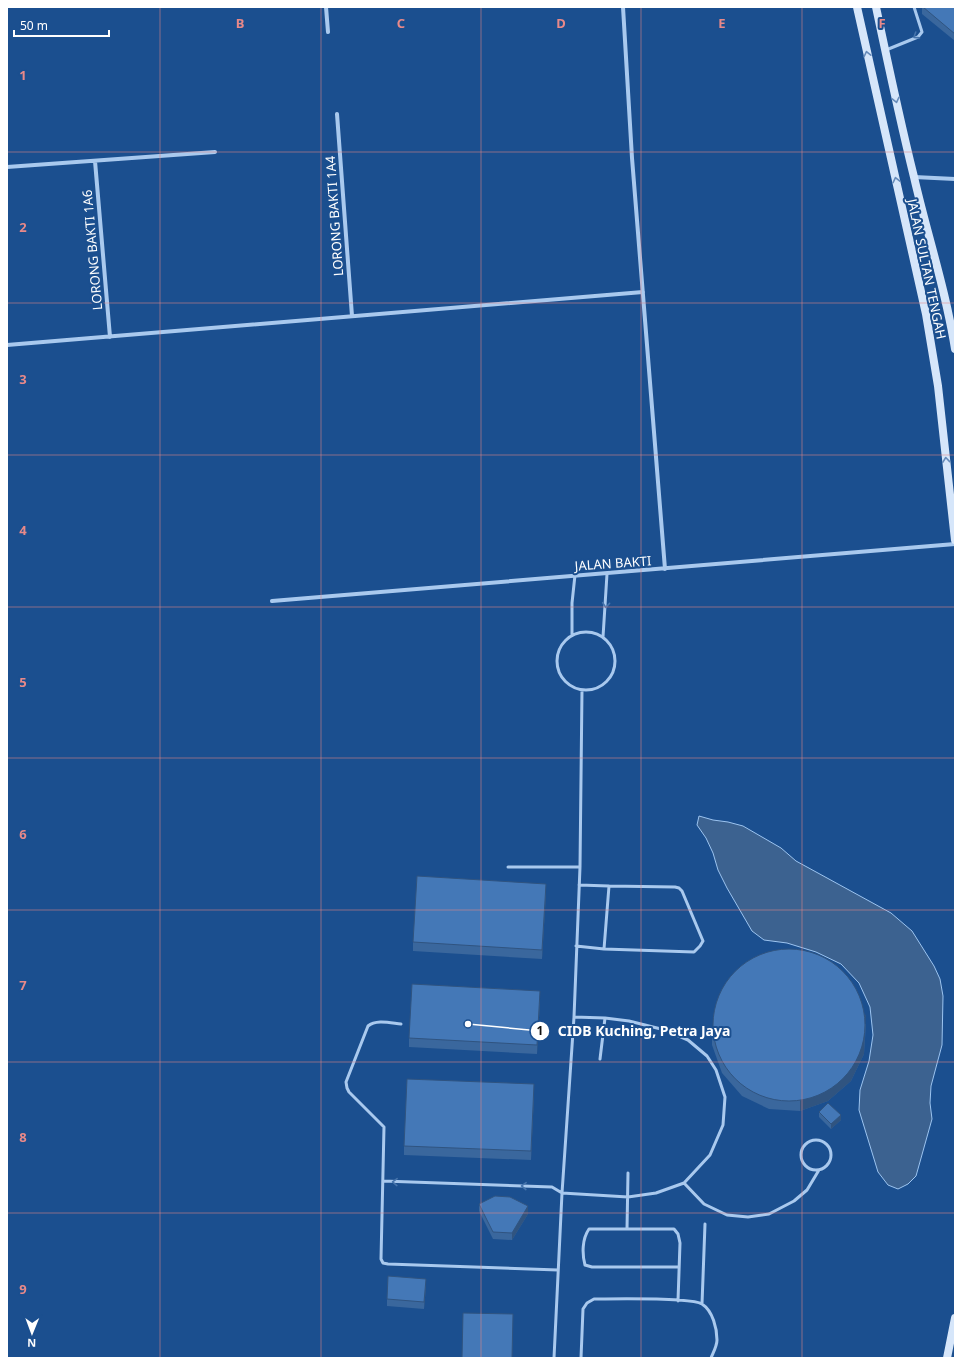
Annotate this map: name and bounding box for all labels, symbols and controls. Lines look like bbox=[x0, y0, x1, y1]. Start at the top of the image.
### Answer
scale bar bbox=[14, 12, 109, 38]
text: B bbox=[236, 14, 244, 32]
text: C bbox=[397, 14, 405, 32]
text: D bbox=[556, 14, 566, 32]
text: E bbox=[718, 14, 726, 32]
text: F bbox=[878, 14, 886, 32]
text: 50 m bbox=[20, 17, 48, 34]
one-way arrow bbox=[913, 32, 920, 39]
one-way arrow bbox=[864, 51, 872, 57]
text: 1 bbox=[19, 66, 27, 84]
one-way arrow bbox=[892, 97, 900, 103]
street label: LORONG BAKTI 1A4 bbox=[321, 155, 347, 277]
one-way arrow bbox=[893, 177, 901, 184]
street label: LORONG BAKTI 1A6 bbox=[78, 189, 106, 311]
street label: JALAN SULTAN TENGAH bbox=[903, 195, 951, 341]
text: 2 bbox=[19, 218, 27, 236]
text: 3 bbox=[19, 370, 27, 388]
one-way arrow bbox=[942, 457, 951, 463]
text: 4 bbox=[19, 521, 27, 539]
street label: JALAN BAKTI bbox=[572, 551, 652, 575]
one-way arrow bbox=[601, 602, 610, 608]
text: 5 bbox=[19, 673, 27, 691]
text: 6 bbox=[19, 825, 27, 843]
text: 7 bbox=[19, 976, 27, 994]
callout: CIDB Kuching, Petra Jaya bbox=[530, 1018, 739, 1044]
text: CIDB Kuching, Petra Jaya bbox=[558, 1021, 730, 1040]
text: 1 bbox=[537, 1022, 543, 1039]
text: 8 bbox=[19, 1128, 27, 1146]
one-way arrow bbox=[392, 1177, 398, 1186]
one-way arrow bbox=[521, 1182, 527, 1191]
text: 9 bbox=[19, 1280, 27, 1298]
north arrow bbox=[12, 1313, 52, 1353]
text: N bbox=[27, 1336, 36, 1351]

